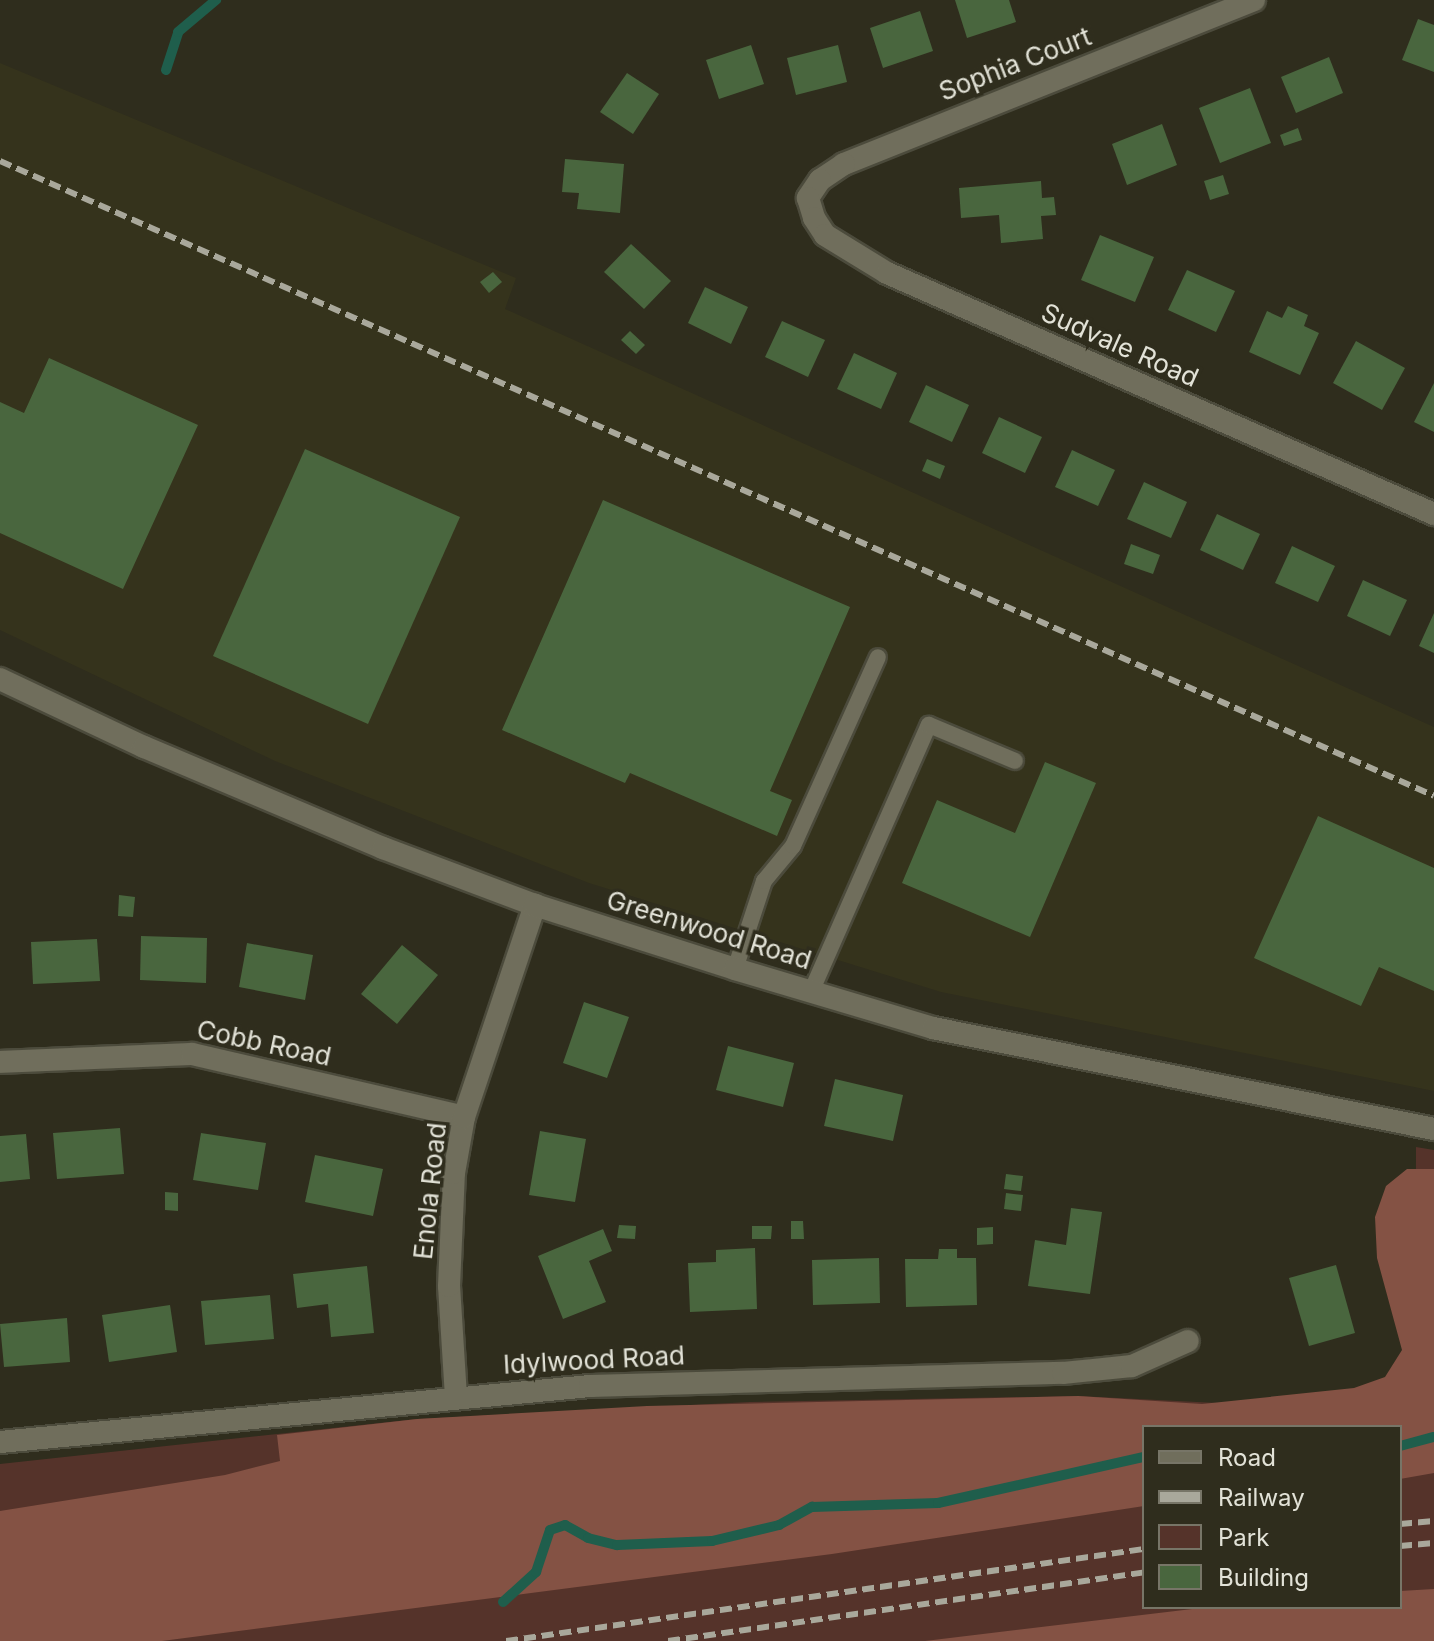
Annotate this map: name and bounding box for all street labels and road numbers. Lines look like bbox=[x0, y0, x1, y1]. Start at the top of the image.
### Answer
street label: Sophia Court bbox=[935, 21, 1095, 107]
street label: Sudvale Road bbox=[1037, 296, 1203, 394]
street label: Greenwood Road bbox=[603, 884, 815, 976]
street label: Cobb Road bbox=[194, 1014, 334, 1072]
street label: Enola Road bbox=[407, 1121, 453, 1261]
street label: Idylwood Road bbox=[502, 1340, 686, 1380]

